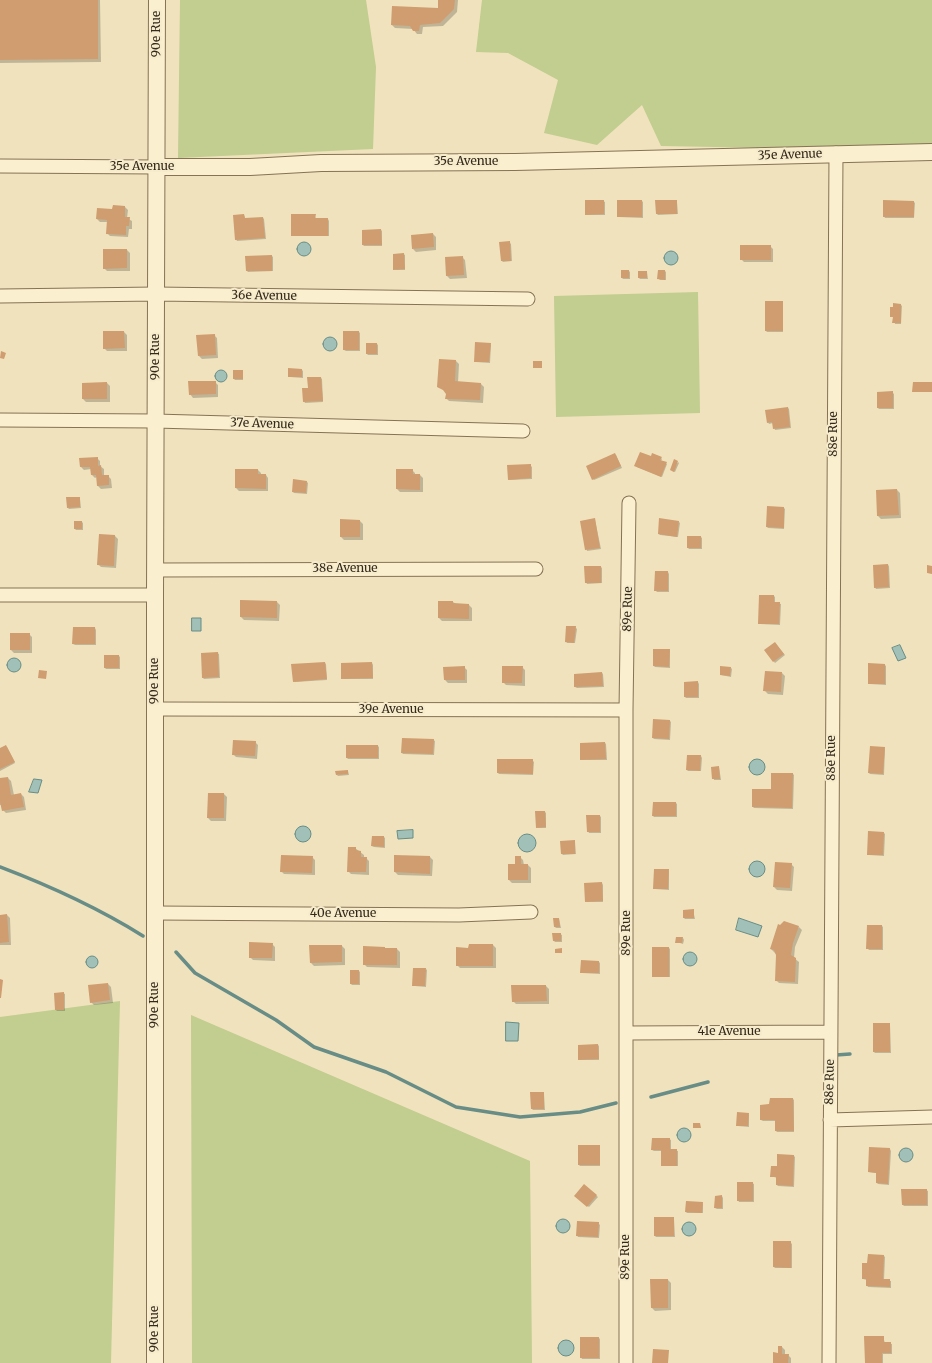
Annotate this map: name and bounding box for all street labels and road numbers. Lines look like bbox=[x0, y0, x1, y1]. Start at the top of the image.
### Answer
street label: 90e Rue bbox=[150, 11, 164, 57]
street label: 35e Avenue bbox=[758, 147, 822, 163]
street label: 35e Avenue bbox=[434, 155, 498, 169]
street label: 35e Avenue bbox=[110, 160, 174, 174]
street label: 36e Avenue bbox=[231, 288, 297, 304]
street label: 90e Rue bbox=[149, 334, 163, 380]
street label: 88e Rue bbox=[827, 411, 841, 457]
street label: 37e Avenue bbox=[230, 416, 294, 432]
street label: 38e Avenue bbox=[312, 562, 378, 576]
street label: 89e Rue bbox=[620, 586, 636, 632]
street label: 90e Rue bbox=[148, 658, 162, 704]
street label: 39e Avenue bbox=[358, 703, 424, 717]
street label: 88e Rue bbox=[825, 735, 839, 781]
street label: 40e Avenue bbox=[310, 907, 376, 921]
street label: 89e Rue bbox=[620, 910, 634, 956]
street label: 90e Rue bbox=[148, 982, 162, 1028]
street label: 41e Avenue bbox=[698, 1025, 760, 1039]
street label: 88e Rue bbox=[822, 1059, 838, 1105]
street label: 89e Rue bbox=[619, 1234, 633, 1280]
street label: 90e Rue bbox=[148, 1306, 162, 1352]

